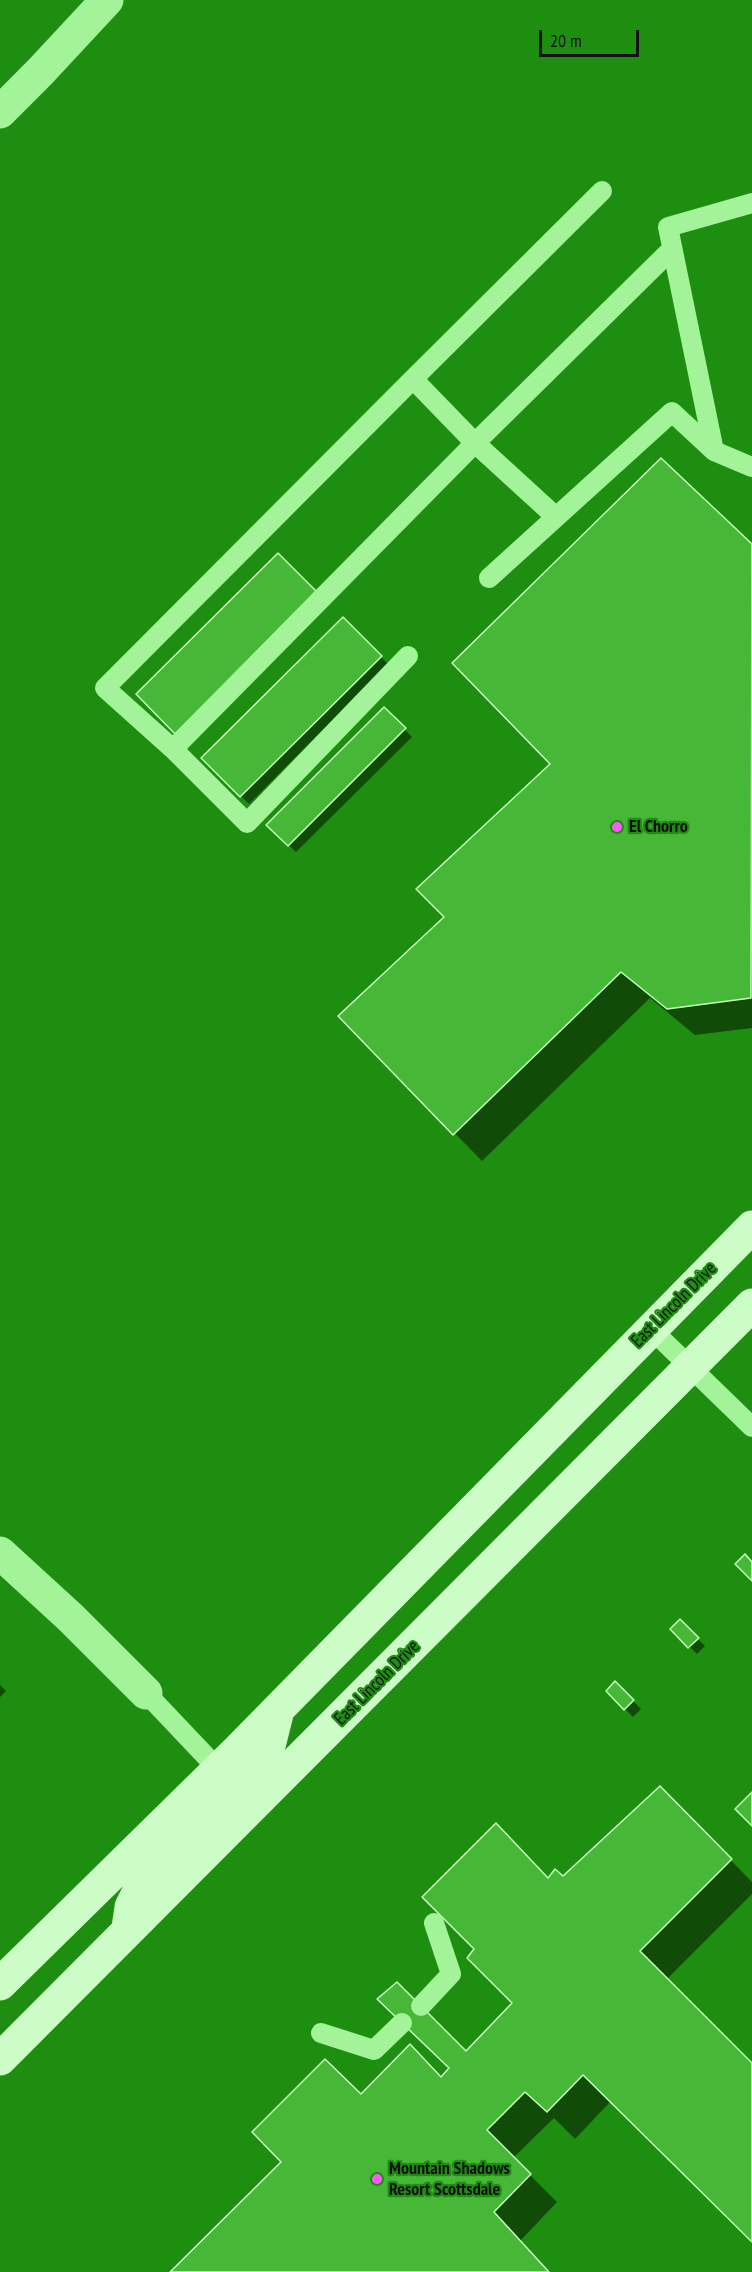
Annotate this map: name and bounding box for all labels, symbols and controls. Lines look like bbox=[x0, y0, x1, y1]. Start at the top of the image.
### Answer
scale bar bbox=[542, 18, 642, 56]
text: 20 m bbox=[550, 29, 582, 52]
place label: El Chorro bbox=[629, 816, 688, 838]
marker: El Chorro bbox=[610, 820, 624, 834]
street label: East Lincoln Drive bbox=[627, 1258, 721, 1352]
street label: East Lincoln Drive bbox=[330, 1636, 424, 1730]
place label: Mountain Shadows Resort Scottsdale bbox=[389, 2158, 510, 2200]
marker: Mountain Shadows Resort Scottsdale bbox=[370, 2172, 384, 2186]

